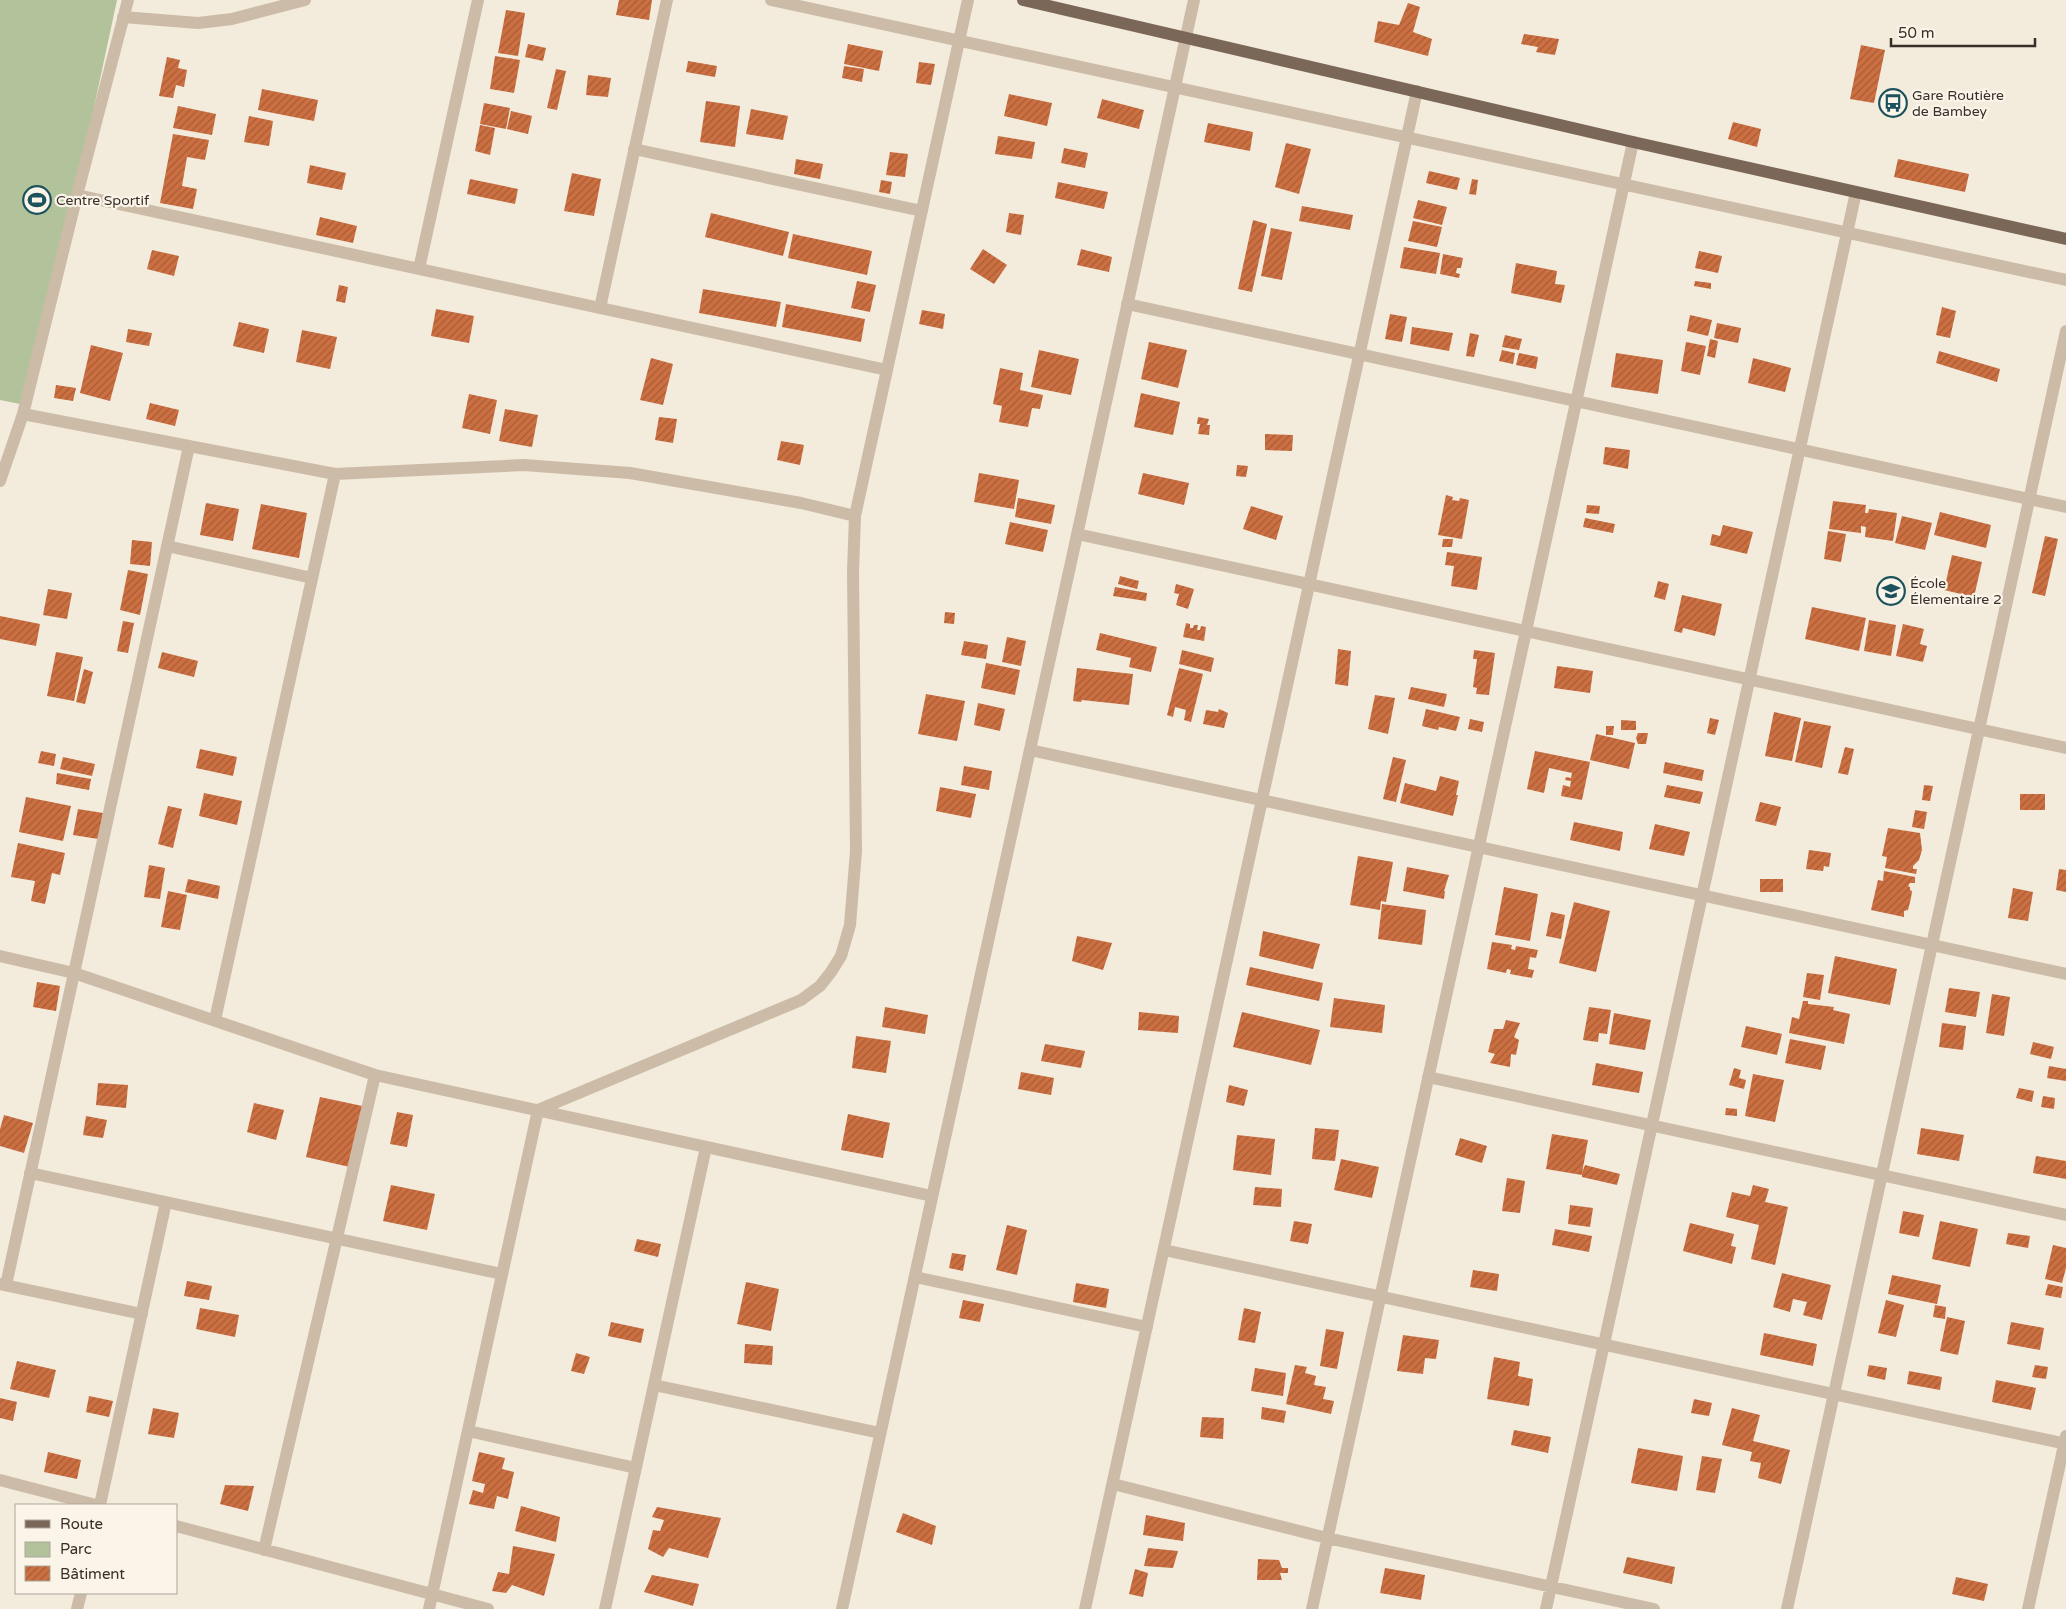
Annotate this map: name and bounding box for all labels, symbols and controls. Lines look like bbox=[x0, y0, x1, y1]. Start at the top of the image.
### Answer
scale bar bbox=[1891, 15, 2035, 47]
text: 50 m bbox=[1898, 24, 1935, 42]
place label: Gare Routière de Bambey bbox=[1912, 87, 2004, 120]
bus stop icon: Gare Routière de Bambey bbox=[1878, 88, 1908, 118]
sports icon: Centre Sportif bbox=[22, 185, 52, 215]
place label: Centre Sportif bbox=[56, 192, 150, 209]
place label: École Élementaire 2 bbox=[1910, 575, 2002, 608]
school or university icon: École Élementaire 2 bbox=[1876, 576, 1906, 606]
legend bbox=[15, 1504, 178, 1594]
text: Route bbox=[60, 1515, 103, 1533]
text: Parc bbox=[60, 1540, 92, 1558]
text: Bâtiment bbox=[60, 1565, 125, 1583]

